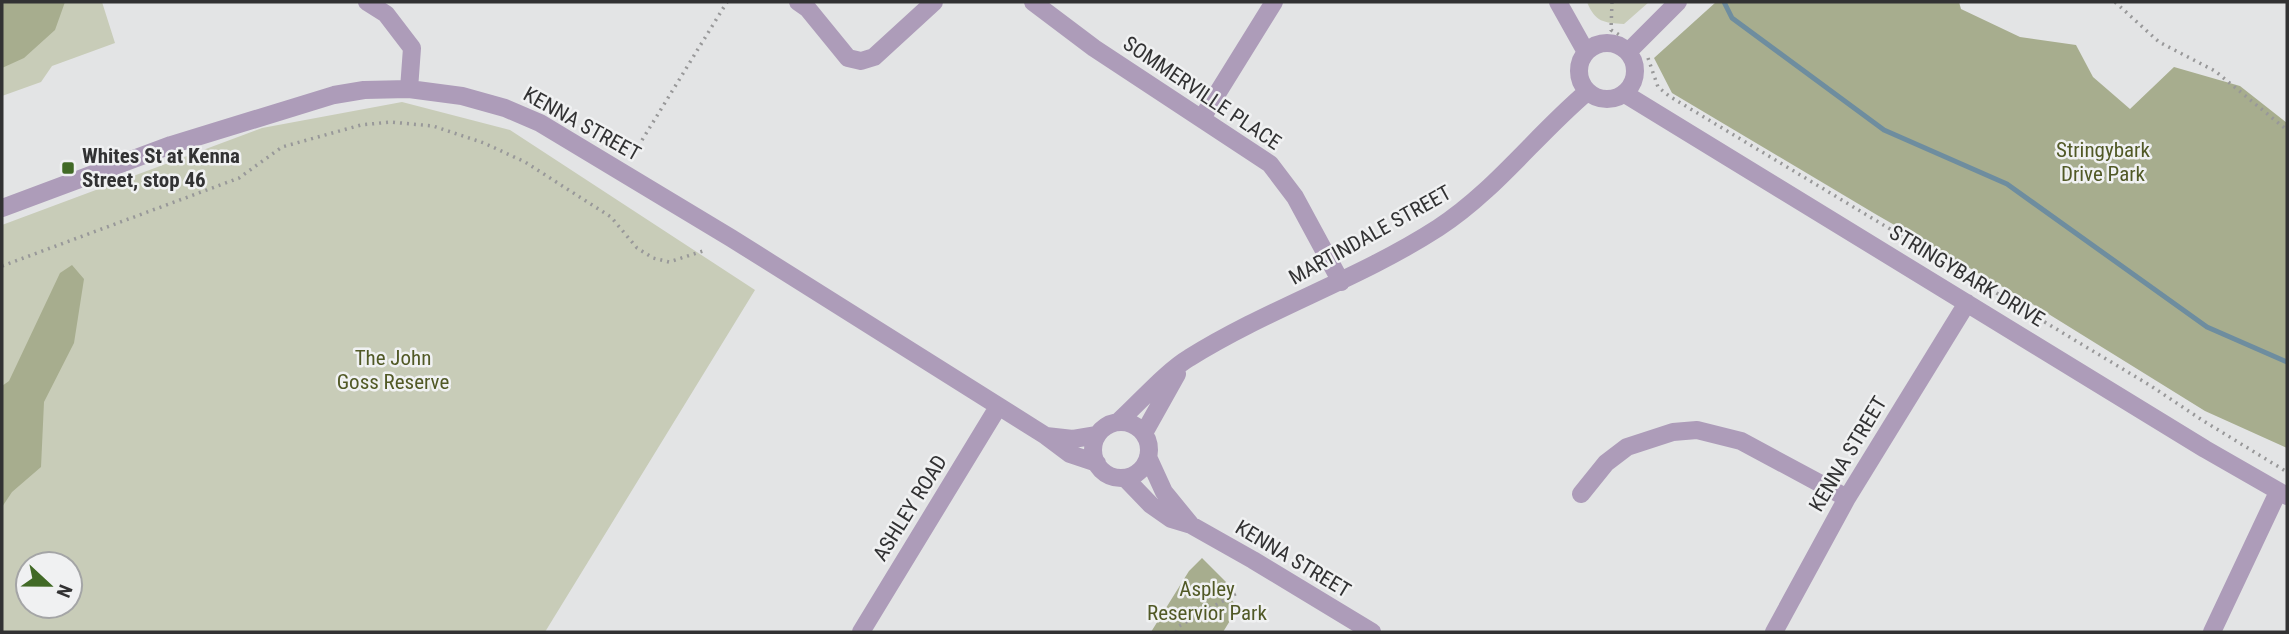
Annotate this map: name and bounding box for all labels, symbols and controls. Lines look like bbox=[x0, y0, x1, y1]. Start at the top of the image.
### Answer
street label: SOMMERVILLE PLACE bbox=[1119, 31, 1285, 155]
street label: KENNA STREET bbox=[519, 82, 645, 166]
park label: Stringybark Drive Park bbox=[2056, 138, 2150, 186]
place label: Whites St at Kenna Street, stop 46 bbox=[82, 144, 240, 192]
marker: Whites St at Kenna Street, stop 46 bbox=[60, 160, 76, 176]
street label: MARTINDALE STREET bbox=[1285, 180, 1455, 290]
street label: STRINGYBARK DRIVE bbox=[1885, 220, 2049, 332]
park label: The John Goss Reserve bbox=[337, 346, 449, 394]
street label: KENNA STREET bbox=[1804, 392, 1892, 516]
street label: ASHLEY ROAD bbox=[868, 451, 952, 565]
street label: KENNA STREET bbox=[1231, 515, 1355, 603]
north arrow bbox=[14, 550, 84, 620]
park label: Aspley Reservior Park bbox=[1147, 577, 1268, 625]
text: N bbox=[51, 581, 77, 601]

